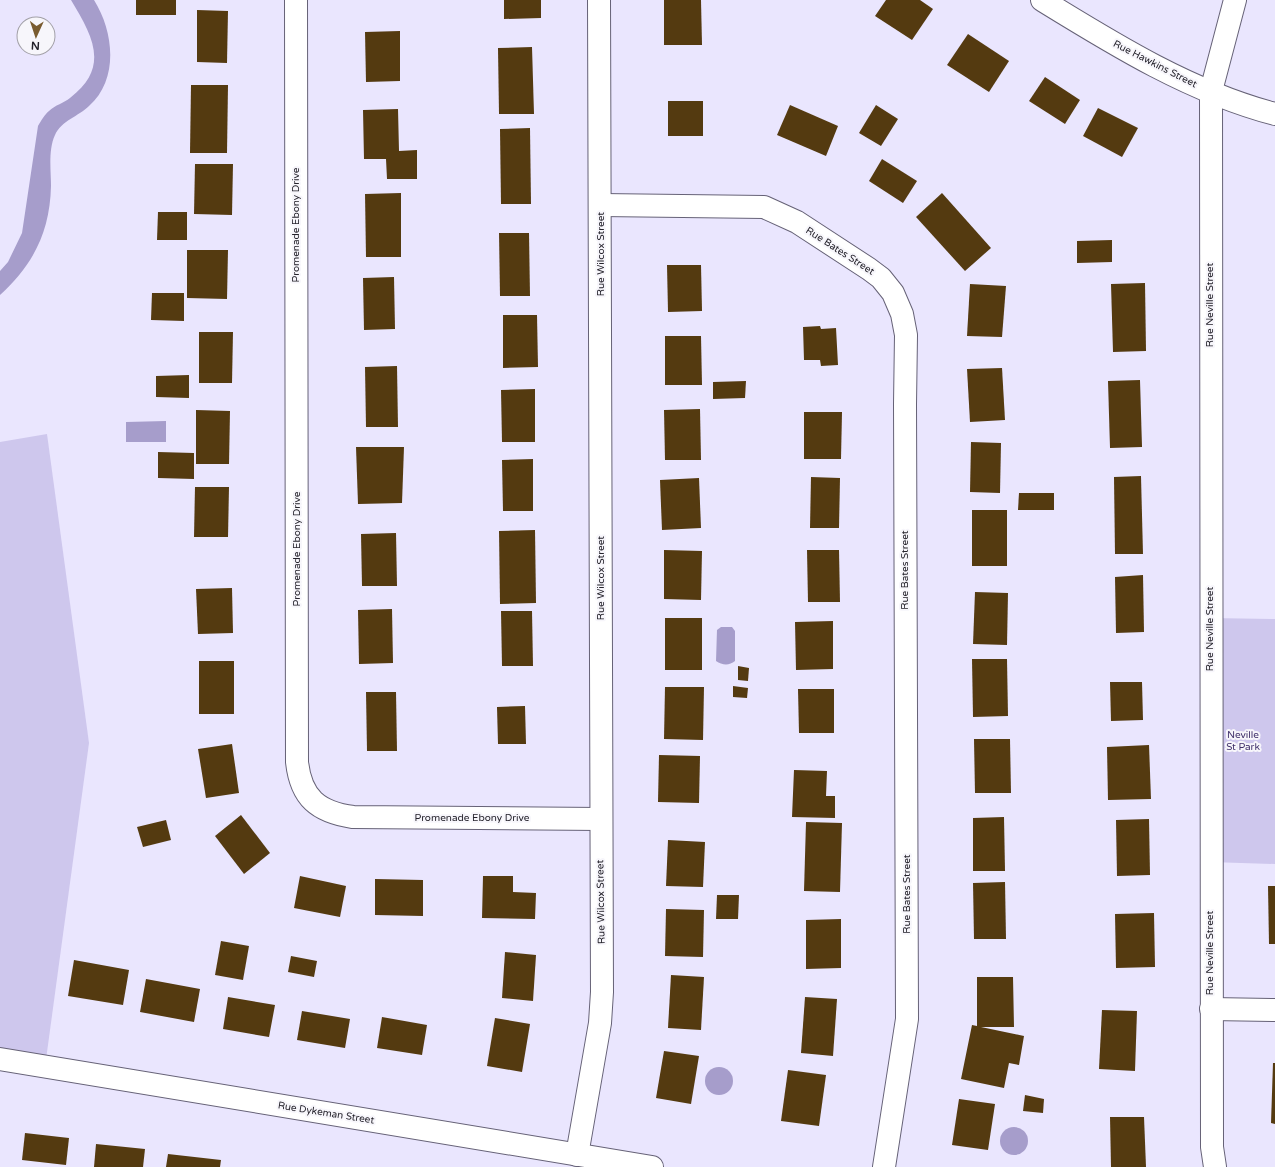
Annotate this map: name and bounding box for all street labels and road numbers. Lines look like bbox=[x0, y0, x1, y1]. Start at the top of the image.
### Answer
street label: Rue Hawkins Street bbox=[1111, 38, 1199, 90]
street label: Promenade Ebony Drive bbox=[290, 167, 302, 282]
street label: Rue Wilcox Street bbox=[595, 212, 607, 296]
street label: Rue Bates Street bbox=[803, 224, 877, 278]
street label: Rue Neville Street bbox=[1204, 263, 1216, 347]
street label: Promenade Ebony Drive bbox=[291, 491, 303, 606]
street label: Rue Bates Street bbox=[899, 530, 911, 610]
street label: Rue Wilcox Street bbox=[595, 536, 607, 620]
street label: Rue Neville Street bbox=[1204, 587, 1216, 671]
street label: Promenade Ebony Drive bbox=[415, 812, 530, 824]
street label: Rue Bates Street bbox=[901, 854, 913, 934]
street label: Rue Wilcox Street bbox=[594, 860, 608, 944]
street label: Rue Neville Street bbox=[1204, 911, 1216, 995]
street label: Rue Dykeman Street bbox=[277, 1099, 375, 1127]

